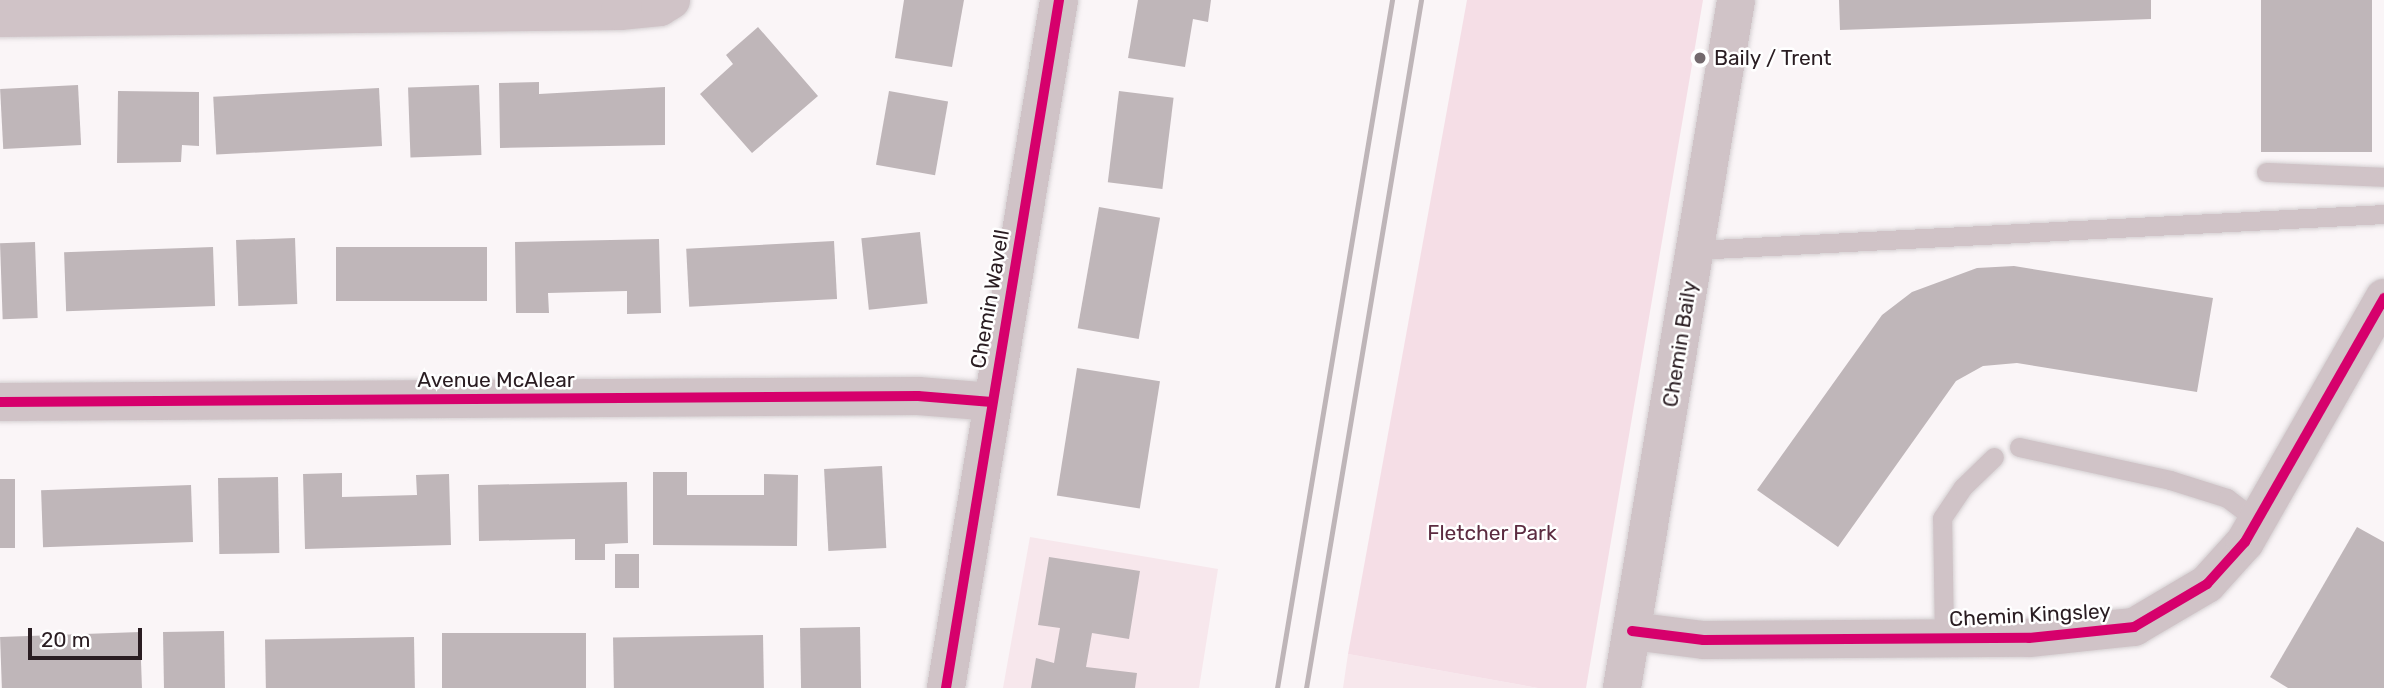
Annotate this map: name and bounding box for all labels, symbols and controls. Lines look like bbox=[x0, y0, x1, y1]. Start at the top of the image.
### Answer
place label: Baily / Trent bbox=[1714, 45, 1833, 71]
marker: Baily / Trent bbox=[1692, 50, 1708, 66]
street label: Chemin Wavell bbox=[965, 227, 1015, 371]
street label: Chemin Baily bbox=[1658, 279, 1702, 409]
street label: Avenue McAlear bbox=[417, 367, 575, 393]
park label: Fletcher Park bbox=[1427, 520, 1557, 546]
street label: Chemin Kingsley bbox=[1949, 598, 2111, 632]
scale bar bbox=[32, 614, 145, 658]
text: 20 m bbox=[41, 627, 90, 652]

